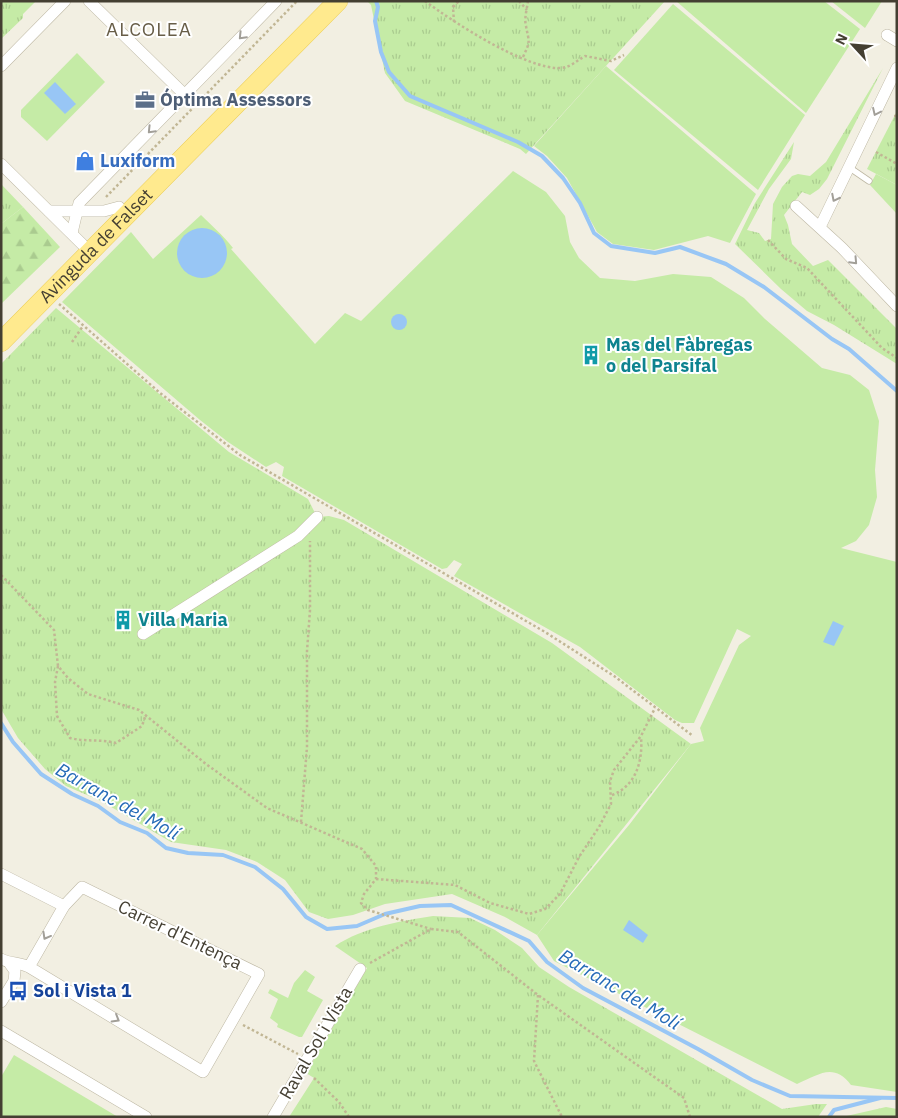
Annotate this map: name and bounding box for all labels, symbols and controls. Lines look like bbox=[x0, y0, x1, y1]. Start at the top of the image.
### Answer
district label: ALCOLEA bbox=[106, 17, 192, 41]
north arrow bbox=[828, 20, 878, 70]
one-way arrow bbox=[239, 30, 248, 39]
text: N bbox=[831, 31, 852, 48]
place label: Óptima Assessors bbox=[160, 88, 311, 111]
office icon: Óptima Assessors bbox=[134, 89, 156, 111]
one-way arrow bbox=[872, 107, 882, 116]
one-way arrow bbox=[148, 125, 157, 134]
place label: Luxiform bbox=[100, 149, 175, 172]
shop icon: Luxiform bbox=[74, 150, 96, 172]
street label: Avinguda de Falset bbox=[34, 183, 157, 308]
one-way arrow bbox=[831, 192, 841, 201]
one-way arrow bbox=[848, 255, 857, 264]
place label: Mas del Fàbregas o del Parsifal bbox=[606, 333, 753, 377]
building icon: Mas del Fàbregas o del Parsifal bbox=[580, 344, 602, 366]
place label: Villa Maria bbox=[138, 608, 228, 631]
building icon: Villa Maria bbox=[112, 609, 134, 631]
water label: Barranc del Molí bbox=[52, 757, 186, 846]
street label: Carrer d'Entença bbox=[114, 895, 246, 975]
one-way arrow bbox=[43, 931, 53, 940]
water label: Barranc del Molí bbox=[555, 943, 687, 1036]
place label: Sol i Vista 1 bbox=[33, 979, 132, 1002]
bus stop icon: Sol i Vista 1 bbox=[7, 980, 29, 1002]
street label: Raval Sol i Vista bbox=[274, 982, 357, 1103]
one-way arrow bbox=[110, 1013, 119, 1023]

